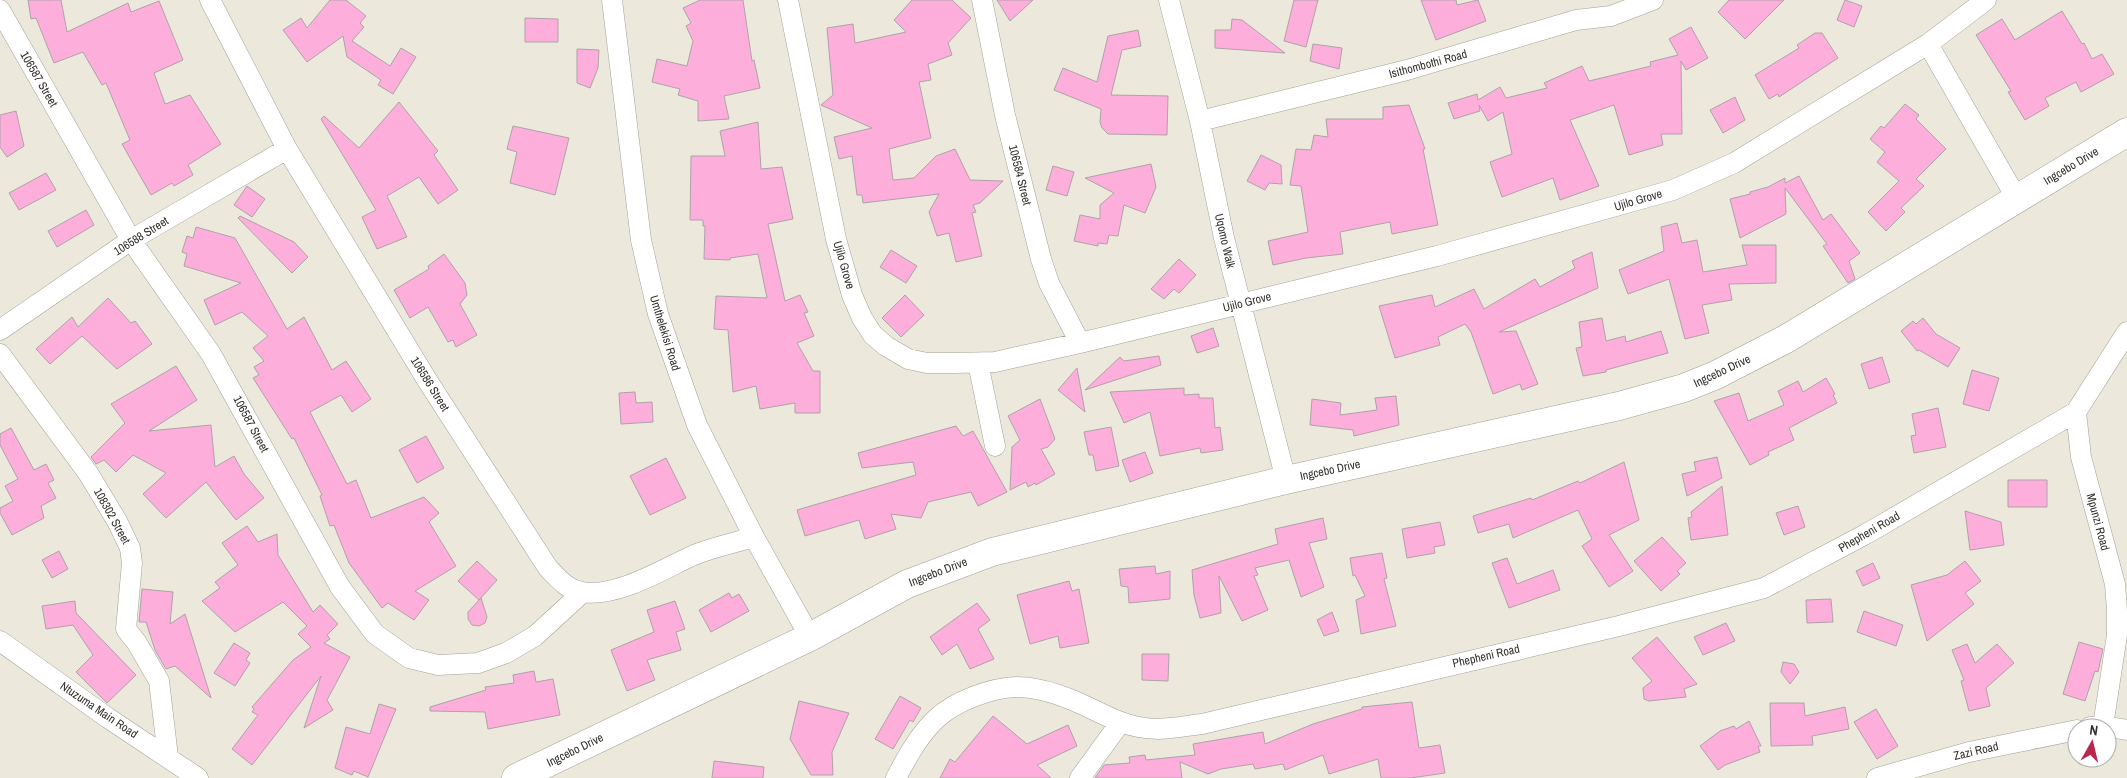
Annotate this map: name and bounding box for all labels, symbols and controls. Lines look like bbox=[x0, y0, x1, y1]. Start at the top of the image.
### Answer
street label: Isithombothi Road bbox=[1387, 46, 1469, 82]
street label: 106587 Street bbox=[17, 48, 62, 110]
street label: 106584 Street bbox=[1005, 143, 1035, 207]
street label: Ingcebo Drive bbox=[2041, 143, 2101, 189]
street label: Ujilo Grove bbox=[1612, 186, 1664, 214]
street label: Uqomo Walk bbox=[1211, 212, 1239, 270]
street label: 106588 Street bbox=[111, 213, 172, 259]
street label: Ujilo Grove bbox=[830, 239, 858, 291]
street label: Ujilo Grove bbox=[1221, 288, 1273, 316]
street label: Umthelekisi Road bbox=[646, 293, 684, 373]
street label: Ingcebo Drive bbox=[1691, 351, 1753, 391]
street label: 106586 Street bbox=[407, 354, 453, 415]
street label: 106587 Street bbox=[229, 393, 273, 455]
street label: Ingcebo Drive bbox=[1298, 456, 1362, 484]
street label: 108302 Street bbox=[90, 485, 134, 547]
street label: Mpunzi Road bbox=[2083, 492, 2113, 552]
street label: Phepheni Road bbox=[1835, 508, 1903, 556]
street label: Ingcebo Drive bbox=[907, 554, 969, 590]
street label: Phepheni Road bbox=[1451, 641, 1521, 671]
street label: Ntuzuma Main Road bbox=[57, 678, 141, 742]
north arrow bbox=[2067, 718, 2117, 768]
text: N bbox=[2088, 721, 2099, 740]
street label: Ingcebo Drive bbox=[544, 729, 606, 771]
street label: Zazi Road bbox=[1952, 738, 2000, 764]

